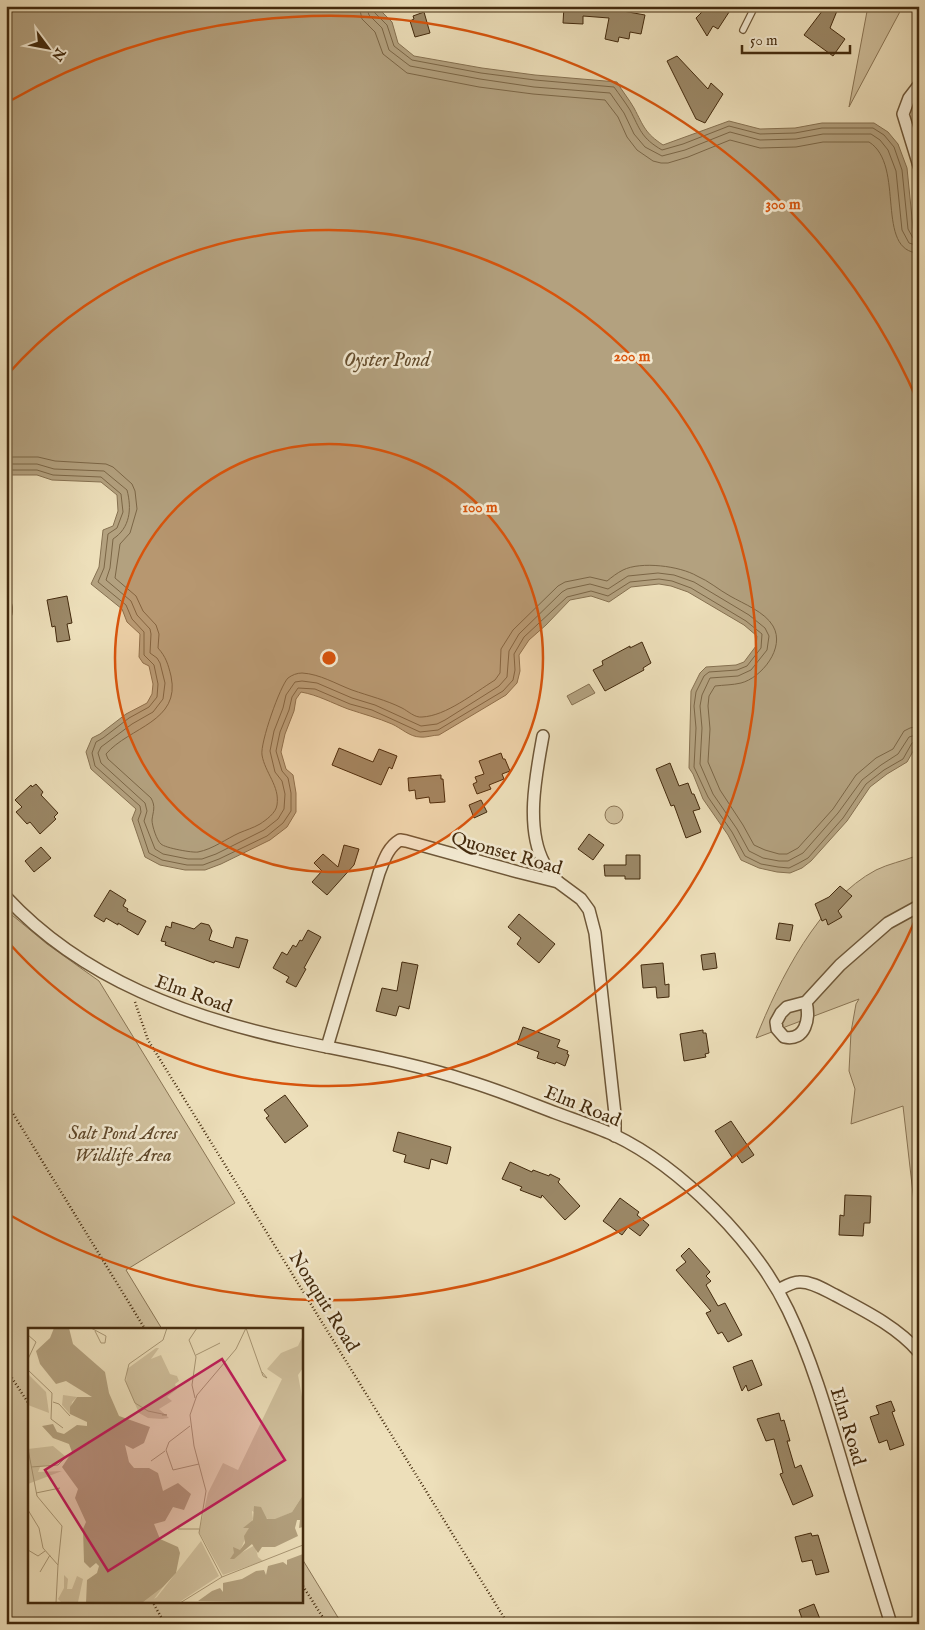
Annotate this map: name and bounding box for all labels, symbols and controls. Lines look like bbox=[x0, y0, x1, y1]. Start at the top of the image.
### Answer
north arrow bbox=[22, 22, 72, 72]
scale bar bbox=[742, 22, 850, 54]
text: 50 m bbox=[750, 31, 778, 50]
text: N bbox=[47, 44, 70, 64]
text: 300 m bbox=[765, 195, 801, 214]
text: 200 m bbox=[614, 347, 651, 366]
water label: Oyster Pond bbox=[344, 348, 432, 373]
text: 100 m bbox=[462, 498, 498, 517]
centre of rings bbox=[320, 649, 338, 667]
street label: Quonset Road bbox=[448, 827, 566, 882]
street label: Elm Road bbox=[152, 970, 236, 1020]
street label: Elm Road bbox=[541, 1081, 625, 1133]
park label: Salt Pond Acres Wildlife Area bbox=[68, 1122, 178, 1168]
street label: Nonquit Road bbox=[283, 1247, 364, 1358]
inset map bbox=[28, 1328, 302, 1602]
street label: Elm Road bbox=[824, 1385, 871, 1469]

